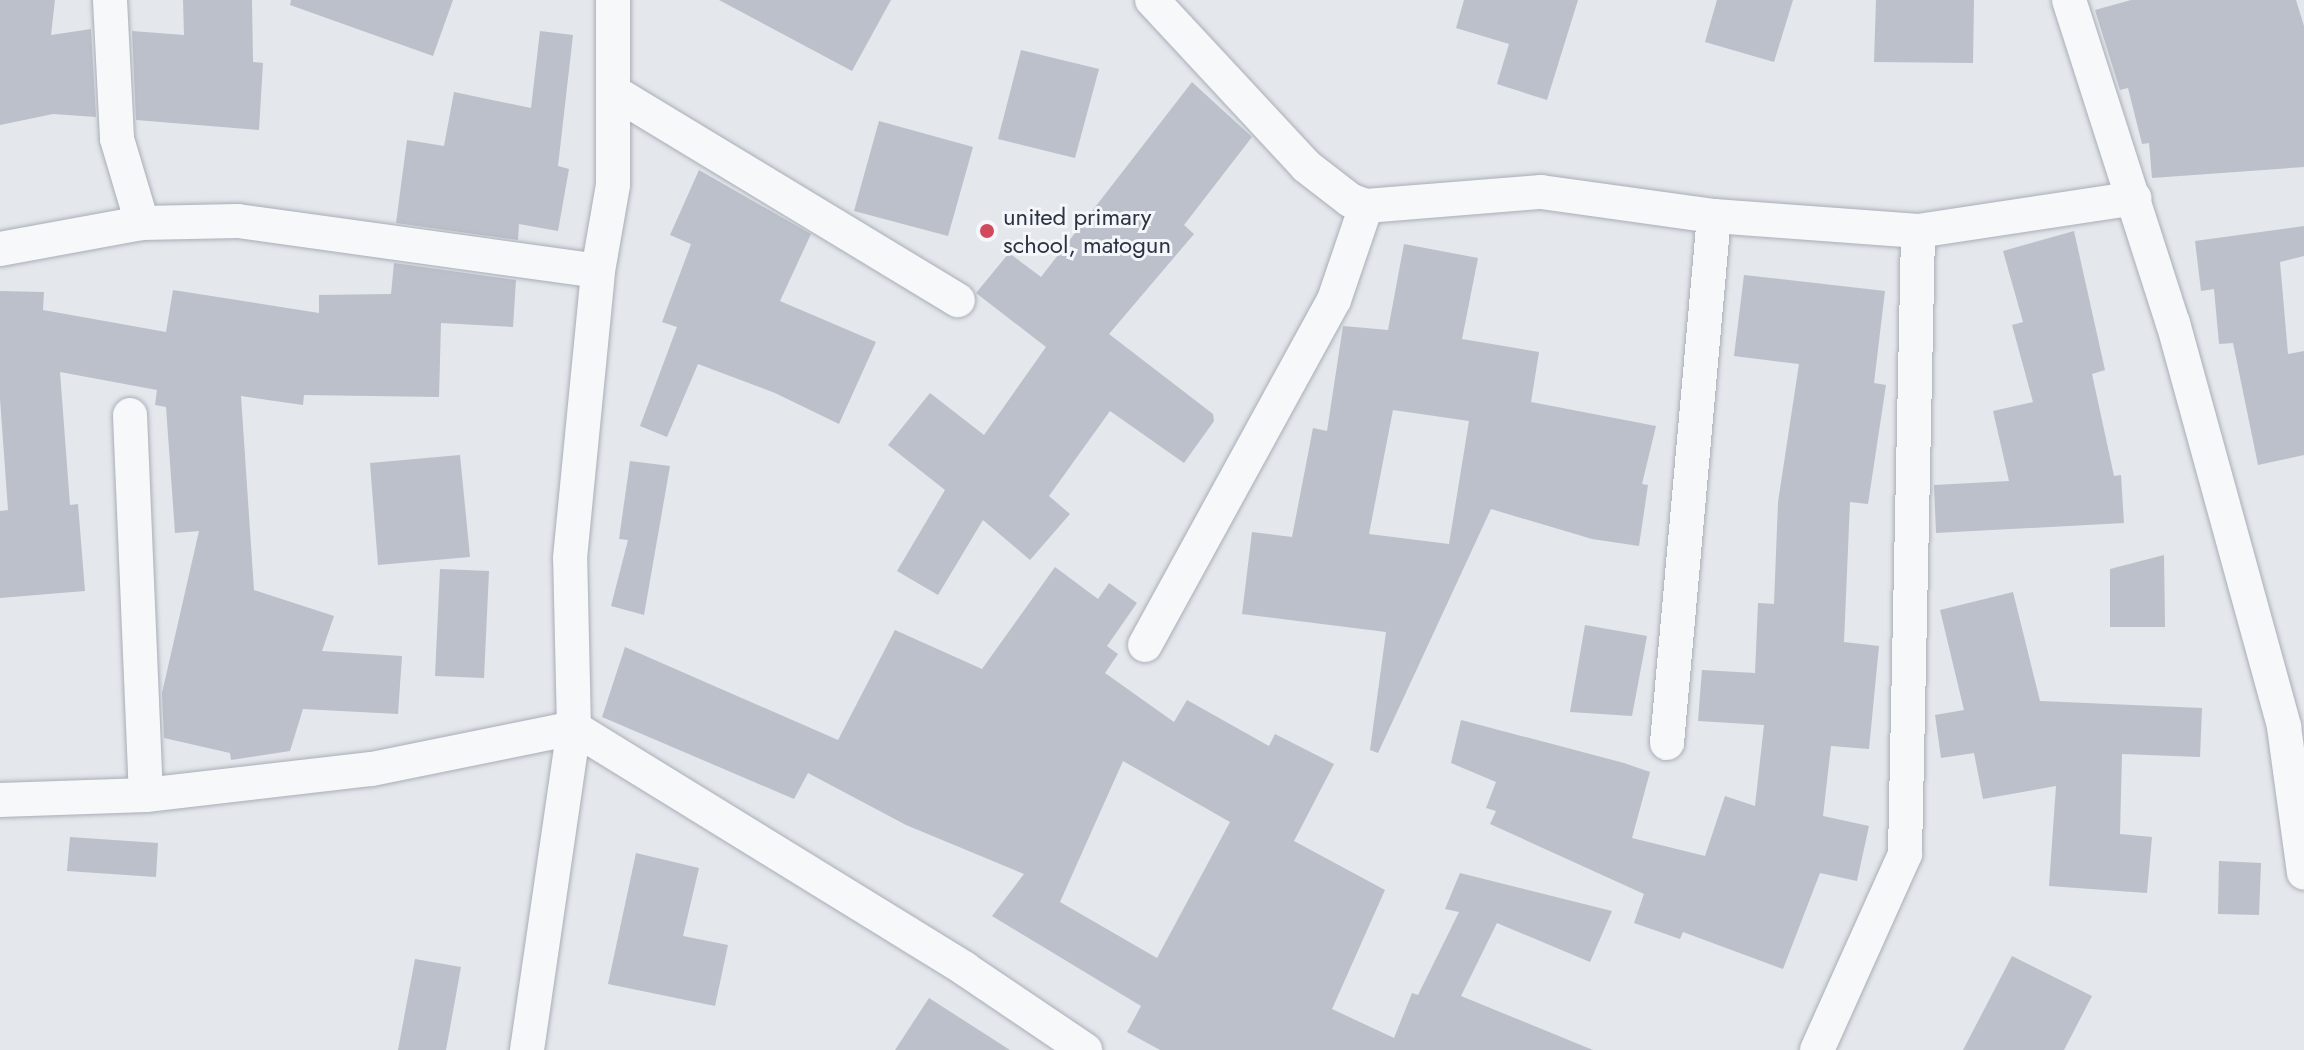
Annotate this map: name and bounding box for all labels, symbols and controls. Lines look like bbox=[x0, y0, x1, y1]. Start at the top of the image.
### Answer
place label: united primary school, matogun bbox=[1003, 203, 1171, 259]
marker: united primary school, matogun bbox=[978, 222, 996, 240]

